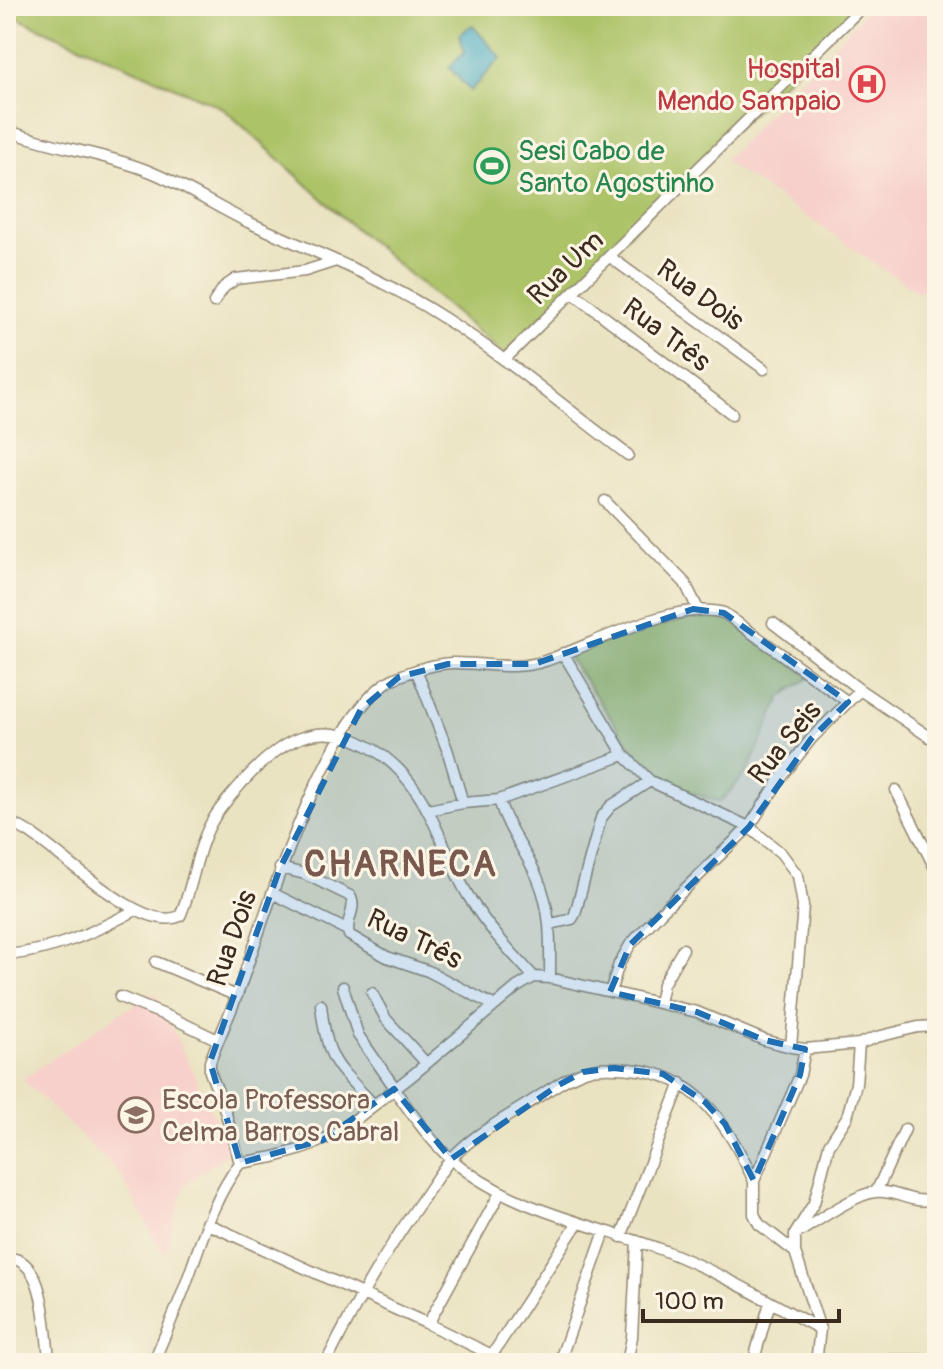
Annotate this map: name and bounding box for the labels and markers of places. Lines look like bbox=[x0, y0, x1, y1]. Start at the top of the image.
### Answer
place label: Hospital Mendo Sampaio bbox=[657, 52, 841, 119]
hospital icon: Hospital Mendo Sampaio bbox=[848, 65, 886, 103]
place label: Sesi Cabo de Santo Agostinho bbox=[518, 134, 714, 201]
sports icon: Sesi Cabo de Santo Agostinho bbox=[473, 147, 511, 185]
place label: Escola Professora Celma Barros Cabral bbox=[162, 1083, 399, 1150]
school or university icon: Escola Professora Celma Barros Cabral bbox=[117, 1096, 155, 1134]

